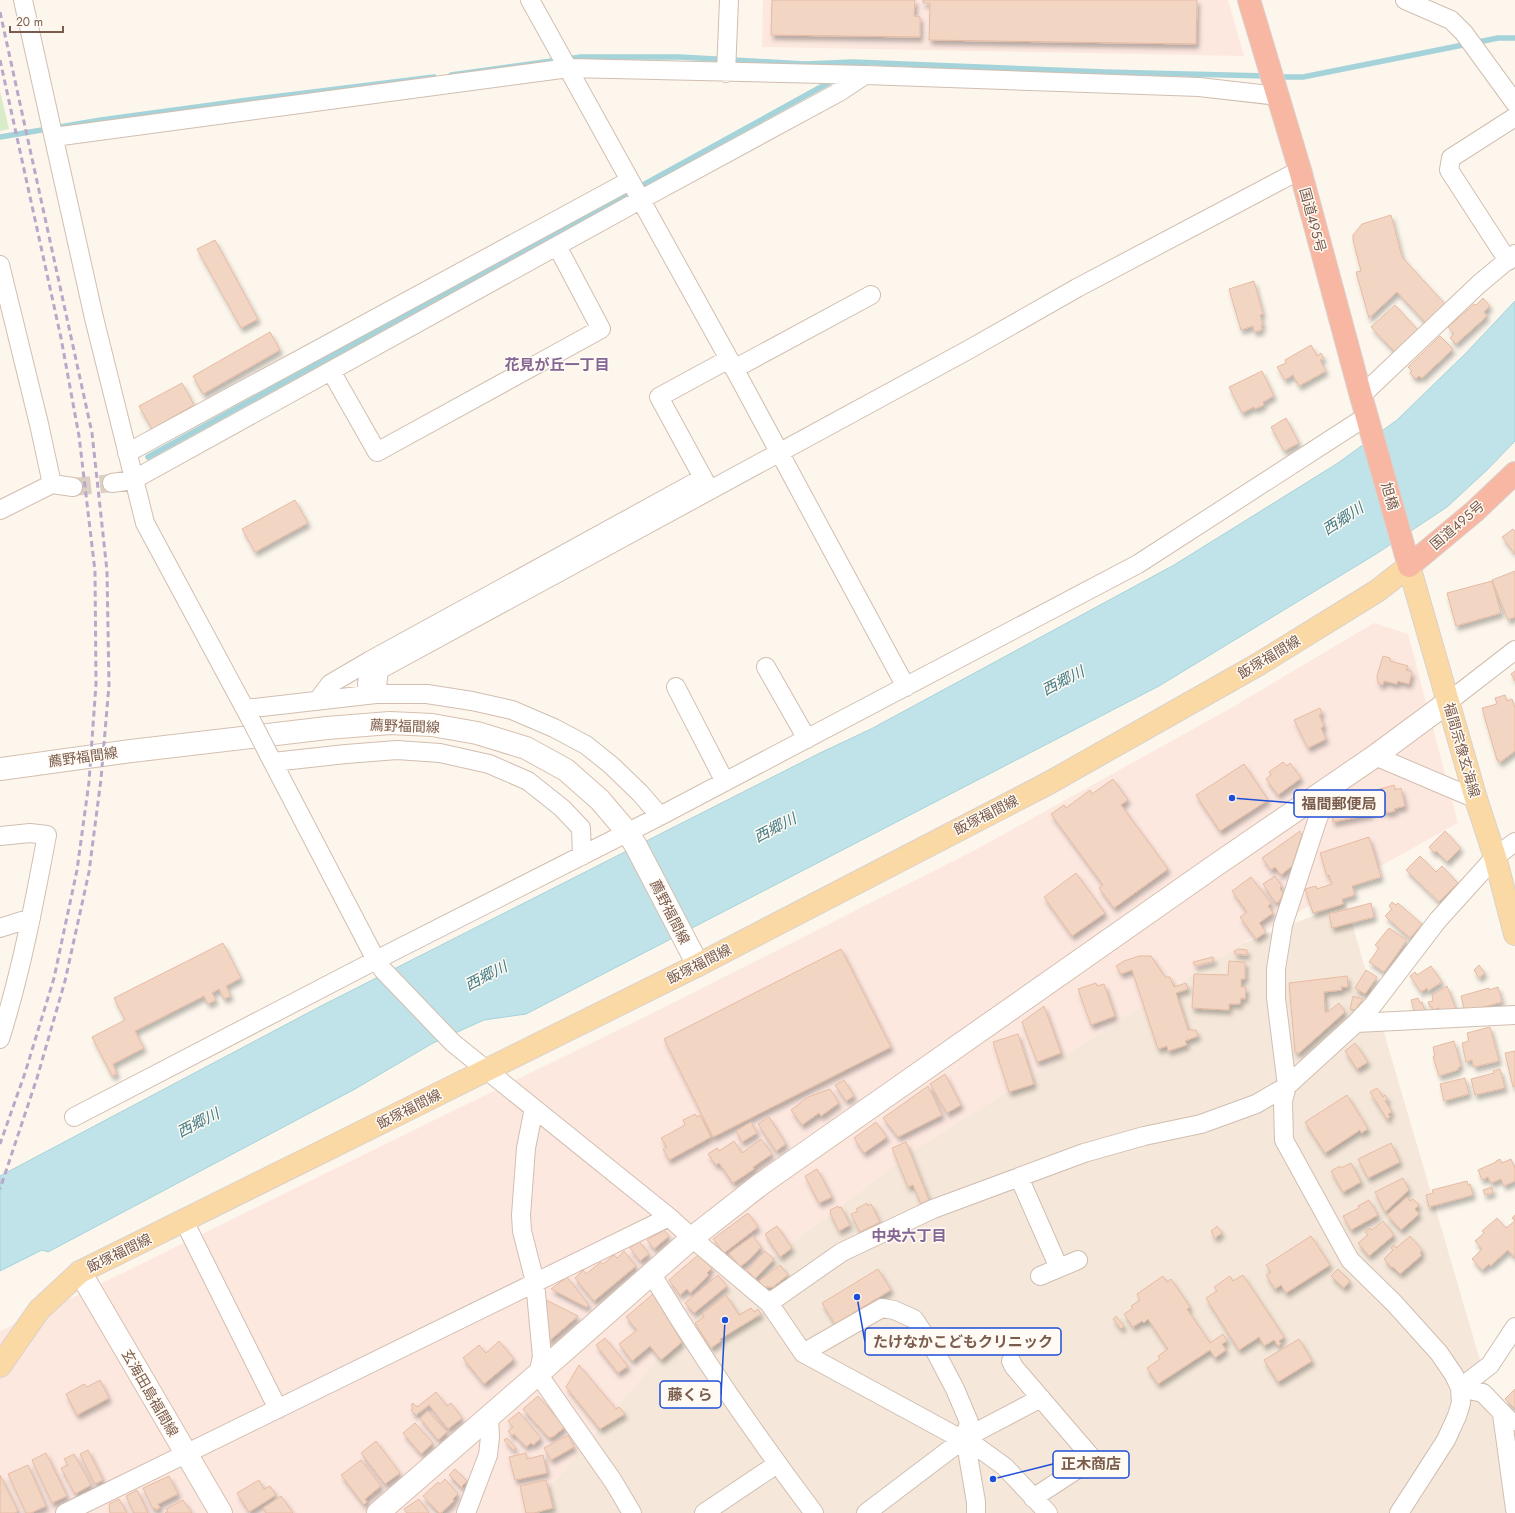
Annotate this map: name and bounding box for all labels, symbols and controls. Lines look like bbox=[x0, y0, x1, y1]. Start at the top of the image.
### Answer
scale bar bbox=[10, 8, 63, 34]
text: 20 m bbox=[16, 13, 43, 31]
street label: 国道495号 bbox=[1295, 185, 1331, 255]
district label: 花見が丘一丁目 bbox=[504, 354, 610, 376]
street label: 旭橋 bbox=[1377, 480, 1403, 512]
water label: 西郷川 bbox=[1318, 496, 1370, 540]
street label: 国道495号 bbox=[1425, 496, 1489, 554]
street label: 飯塚福間線 bbox=[1234, 630, 1304, 684]
water label: 西郷川 bbox=[1038, 660, 1090, 701]
street label: 福間宗像玄海線 bbox=[1439, 700, 1485, 800]
street label: 薦野福間線 bbox=[370, 715, 440, 737]
street label: 薦野福間線 bbox=[47, 742, 119, 772]
street label: 飯塚福間線 bbox=[950, 790, 1022, 840]
callout: 福間郵便局 bbox=[1294, 790, 1385, 817]
text: 福間郵便局 bbox=[1300, 793, 1377, 815]
water label: 西郷川 bbox=[750, 807, 802, 848]
street label: 薦野福間線 bbox=[645, 876, 695, 948]
street label: 飯塚福間線 bbox=[663, 939, 735, 989]
water label: 西郷川 bbox=[461, 955, 513, 996]
street label: 飯塚福間線 bbox=[373, 1084, 445, 1134]
water label: 西郷川 bbox=[173, 1102, 225, 1143]
district label: 中央六丁目 bbox=[871, 1225, 947, 1247]
street label: 飯塚福間線 bbox=[83, 1229, 155, 1277]
callout: たけなかこどもクリニック bbox=[865, 1328, 1061, 1355]
text: たけなかこどもクリニック bbox=[873, 1331, 1053, 1353]
street label: 玄海田島福間線 bbox=[117, 1346, 183, 1440]
callout: 藤くら bbox=[660, 1381, 721, 1408]
text: 藤くら bbox=[667, 1384, 713, 1406]
callout: 正木商店 bbox=[1053, 1451, 1129, 1478]
text: 正木商店 bbox=[1061, 1453, 1121, 1475]

